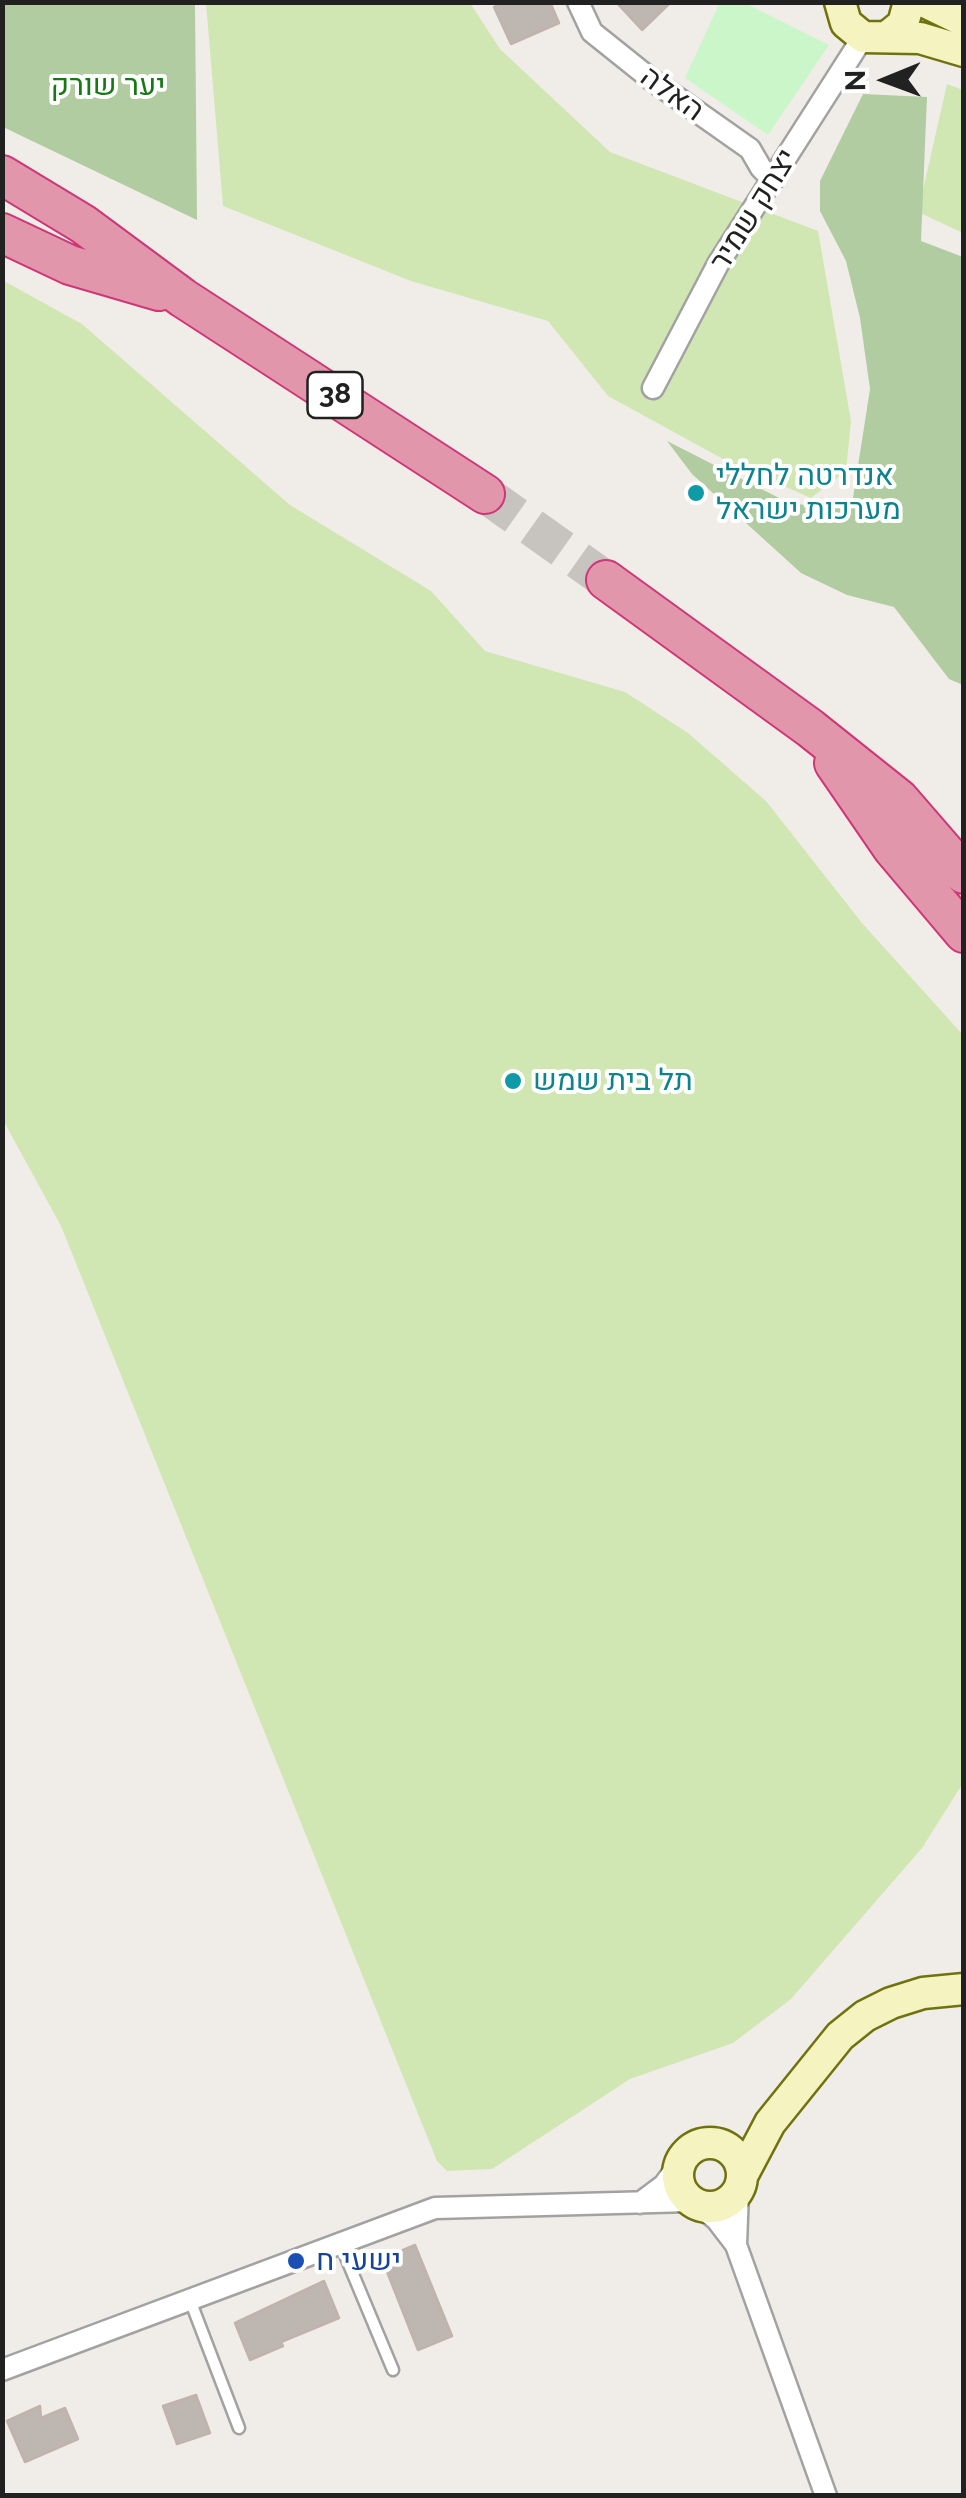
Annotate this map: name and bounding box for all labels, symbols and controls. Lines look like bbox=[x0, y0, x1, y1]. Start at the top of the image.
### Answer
north arrow bbox=[836, 30, 936, 130]
street label: האלה bbox=[633, 59, 711, 129]
park label: יער שורק bbox=[51, 68, 165, 104]
text: N bbox=[839, 70, 872, 92]
street label: יצחק שמיר bbox=[703, 143, 805, 277]
road number: 38 bbox=[308, 372, 362, 418]
place label: אנדרטה לחללי מערכות ישראל bbox=[716, 458, 901, 528]
marker: אנדרטה לחללי מערכות ישראל bbox=[685, 482, 707, 504]
place label: תל בית שמש bbox=[533, 1063, 693, 1099]
marker: תל בית שמש bbox=[502, 1070, 524, 1092]
place label: ישעי ח bbox=[316, 2243, 401, 2279]
marker: ישעי ח bbox=[285, 2250, 307, 2272]

